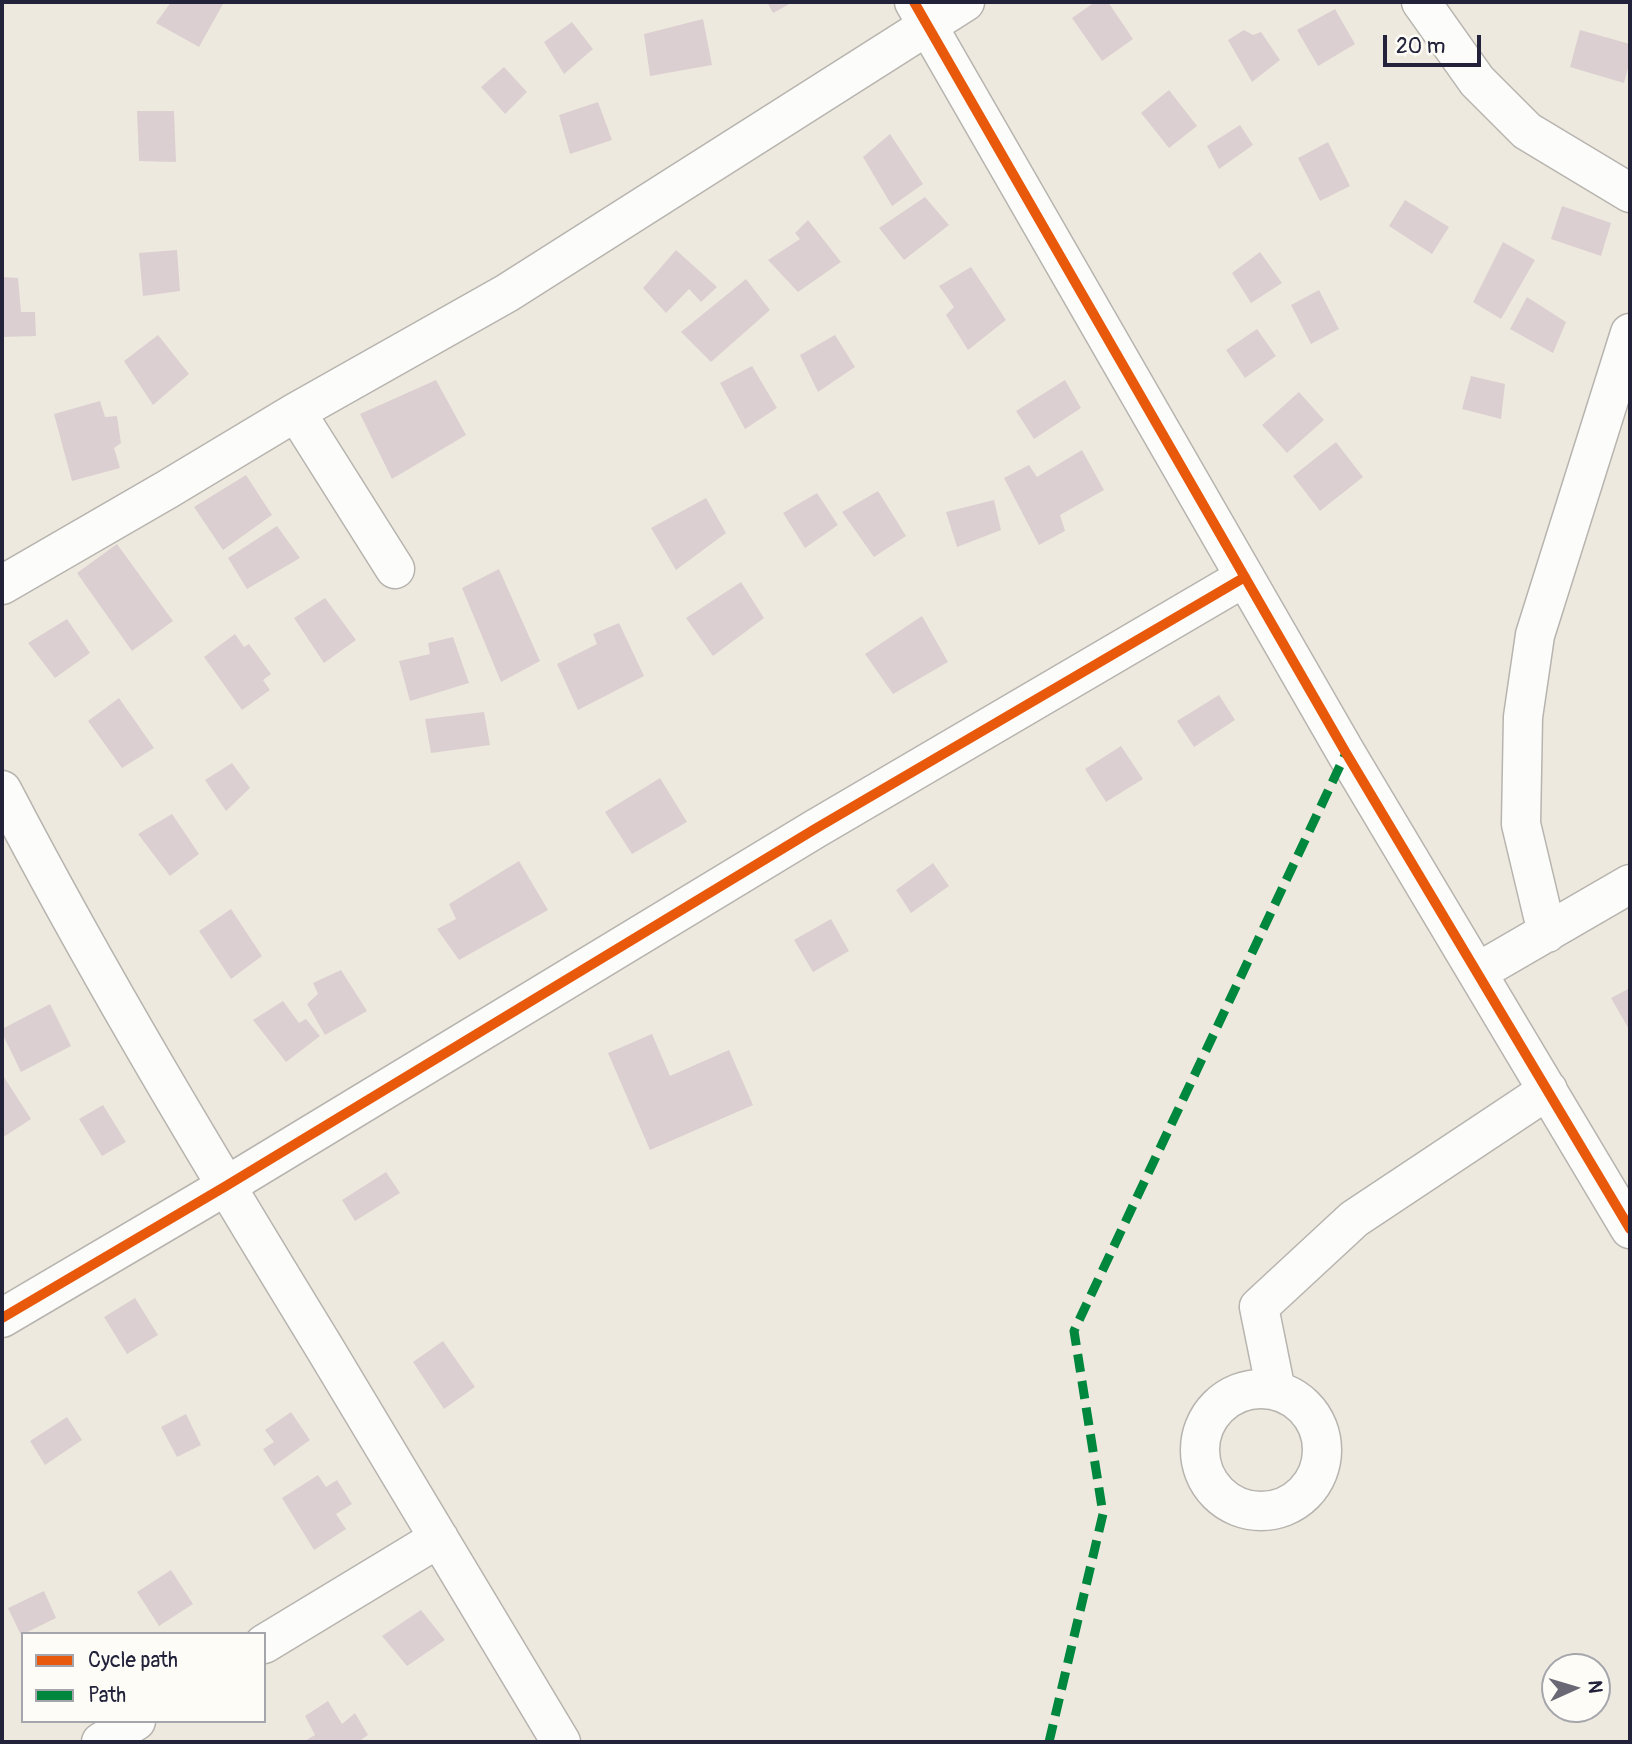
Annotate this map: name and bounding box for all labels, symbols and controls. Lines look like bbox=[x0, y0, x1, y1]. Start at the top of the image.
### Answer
scale bar bbox=[1387, 21, 1485, 65]
text: 20 m bbox=[1396, 33, 1445, 60]
legend bbox=[21, 1632, 266, 1723]
text: Cycle path bbox=[88, 1647, 178, 1674]
north arrow bbox=[1541, 1653, 1611, 1723]
text: N bbox=[1583, 1679, 1607, 1694]
text: Path bbox=[88, 1682, 126, 1709]

